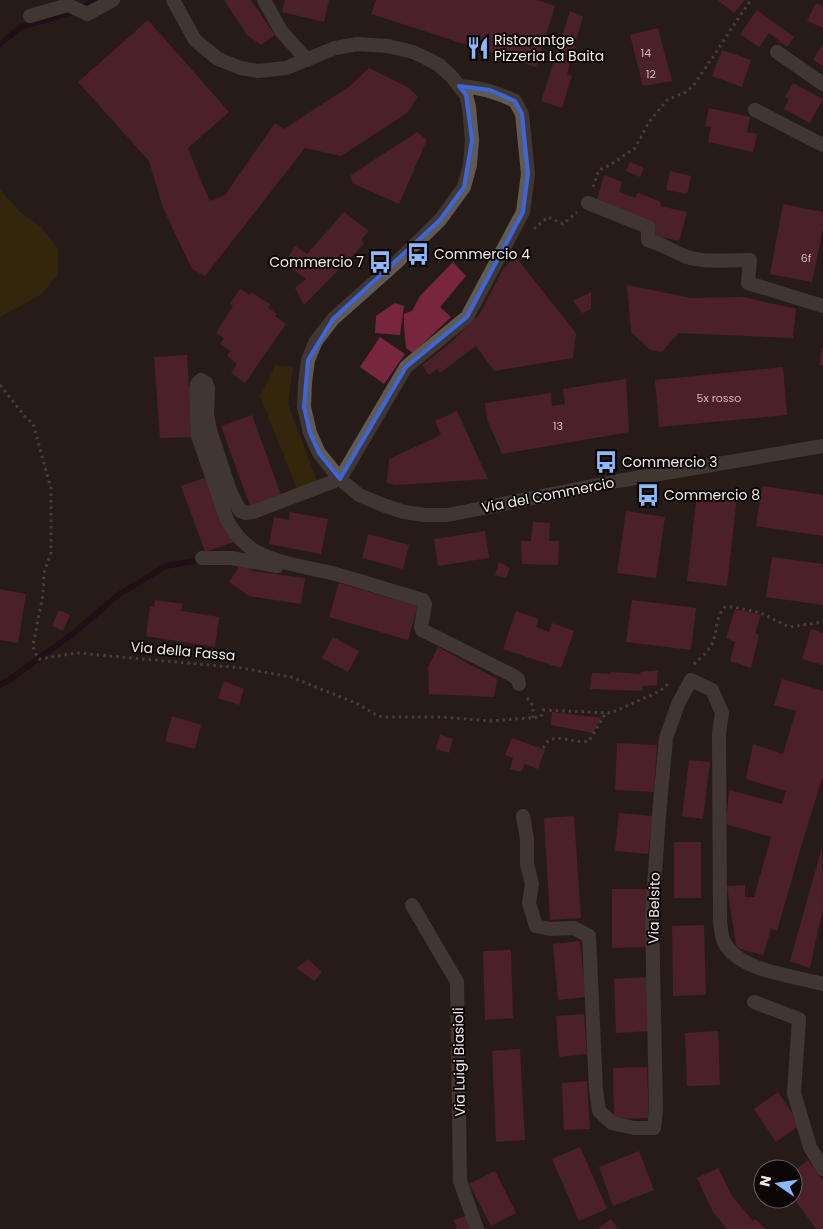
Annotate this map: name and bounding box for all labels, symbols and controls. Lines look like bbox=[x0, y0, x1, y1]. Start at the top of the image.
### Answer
place label: Ristorantge Pizzeria La Baita bbox=[494, 30, 604, 66]
restaurant icon: Ristorantge Pizzeria La Baita bbox=[465, 35, 491, 61]
house number: 14 bbox=[641, 45, 651, 61]
house number: 12 bbox=[646, 66, 656, 82]
bus stop icon: Commercio 4 bbox=[405, 241, 431, 267]
place label: Commercio 4 bbox=[434, 244, 530, 264]
bus stop icon: Commercio 7 bbox=[367, 249, 393, 275]
house number: 6f bbox=[801, 250, 812, 266]
place label: Commercio 7 bbox=[269, 252, 364, 272]
house number: 5x rosso bbox=[697, 390, 741, 406]
house number: 13 bbox=[553, 418, 563, 434]
bus stop icon: Commercio 3 bbox=[593, 449, 619, 475]
place label: Commercio 3 bbox=[622, 452, 717, 472]
street label: Via del Commercio bbox=[480, 472, 616, 518]
bus stop icon: Commercio 8 bbox=[635, 482, 661, 508]
place label: Commercio 8 bbox=[664, 485, 760, 505]
street label: Via della Fassa bbox=[130, 636, 236, 666]
street label: Via Belsito bbox=[643, 872, 665, 944]
street label: Via Luigi Biasioli bbox=[448, 1007, 470, 1117]
north arrow bbox=[753, 1159, 803, 1209]
text: N bbox=[754, 1174, 776, 1188]

